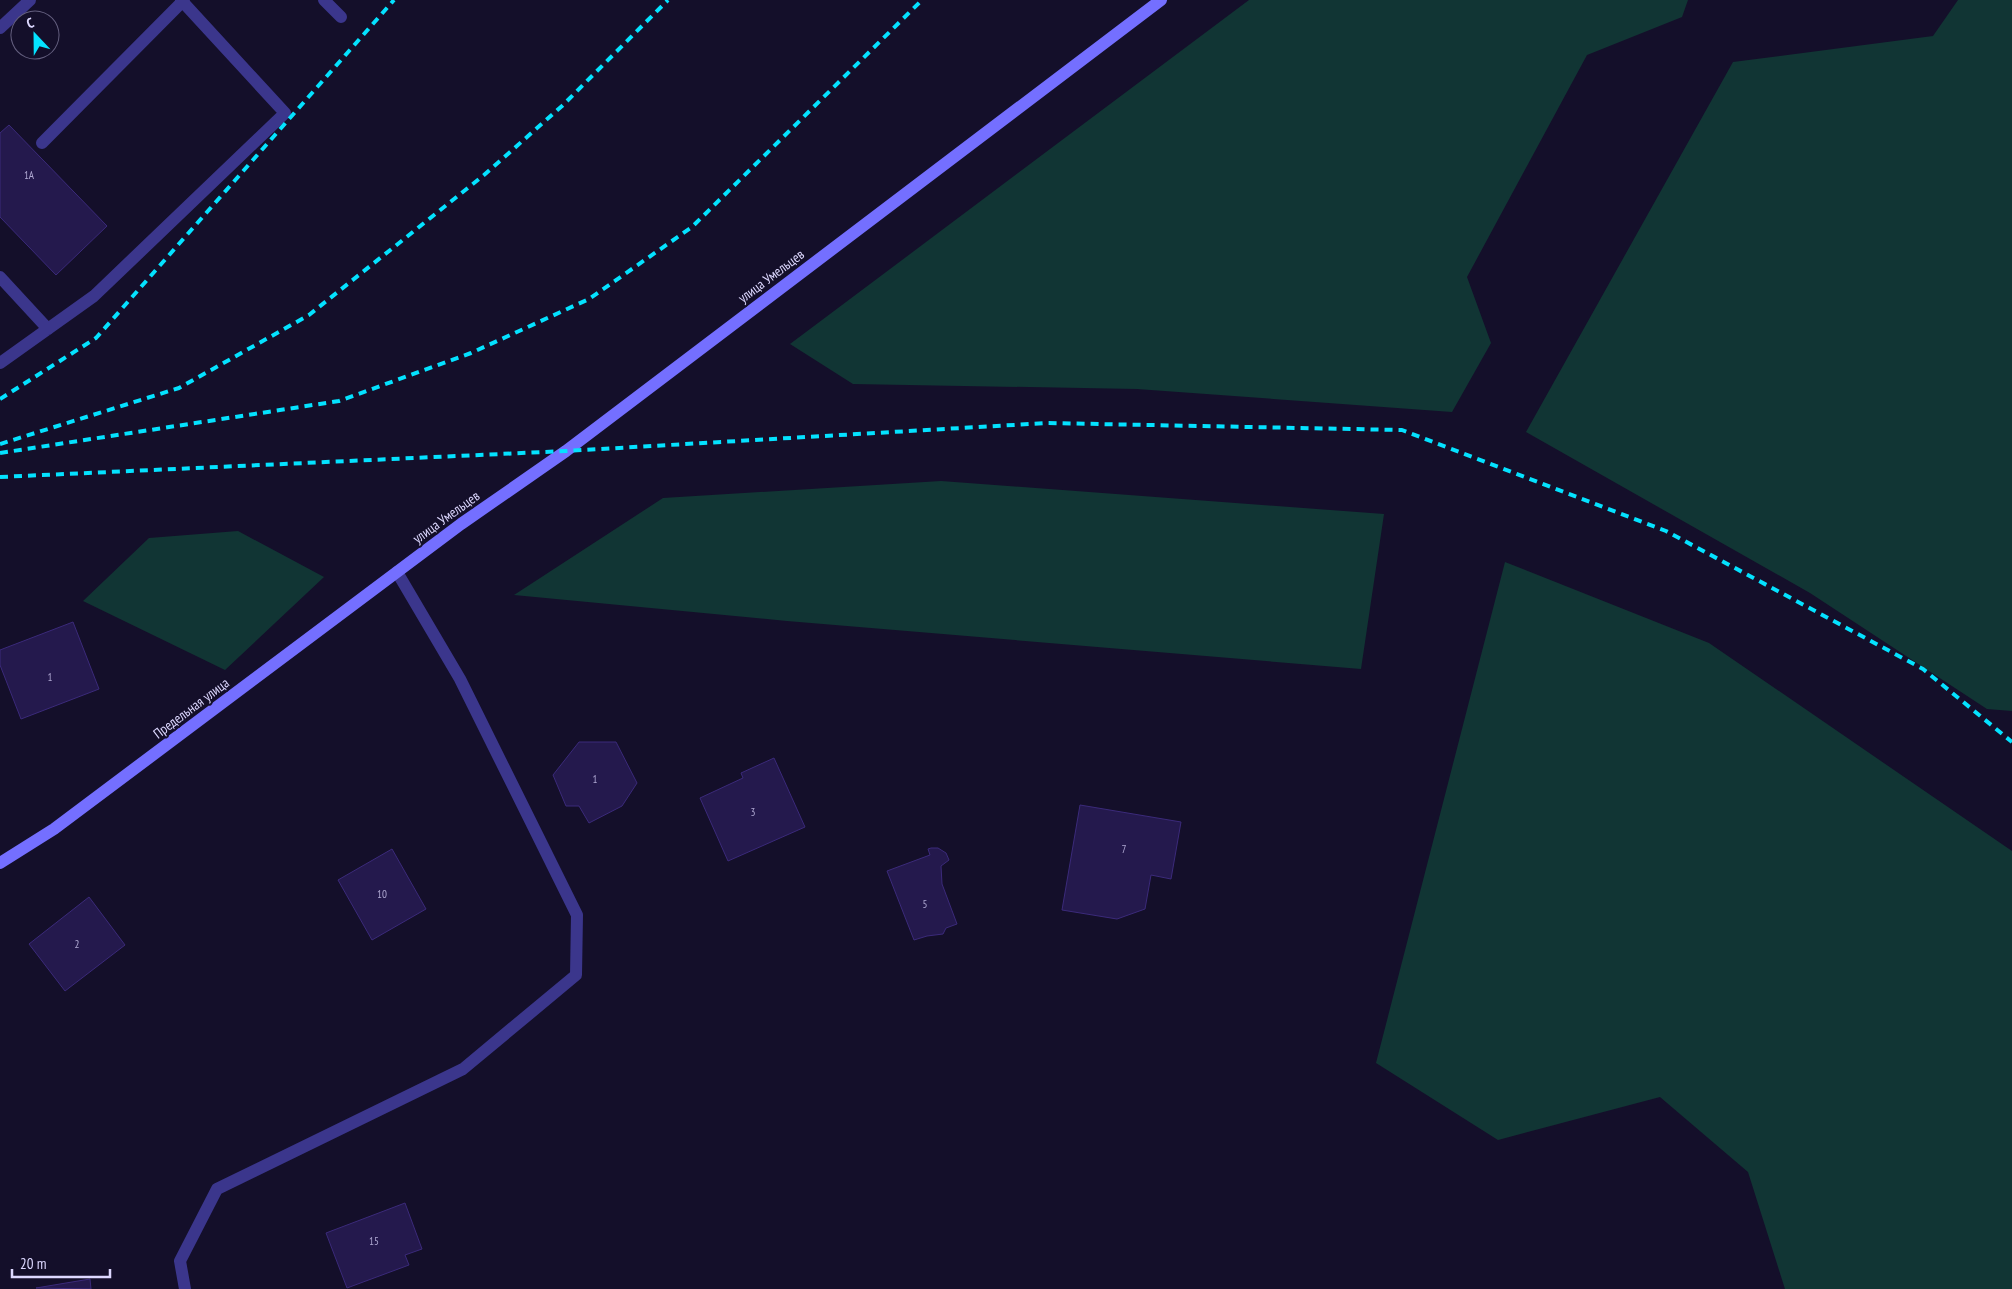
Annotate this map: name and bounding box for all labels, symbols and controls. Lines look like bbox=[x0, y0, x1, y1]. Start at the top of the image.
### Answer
north arrow bbox=[10, 10, 60, 60]
text: С bbox=[24, 13, 37, 32]
house number: 1А bbox=[24, 168, 35, 182]
street label: улица Умельцев bbox=[734, 245, 808, 307]
street label: улица Умельцев bbox=[409, 486, 483, 547]
house number: 1 bbox=[48, 670, 53, 684]
street label: Предельная улица bbox=[149, 674, 233, 742]
house number: 1 bbox=[593, 772, 598, 786]
house number: 3 bbox=[751, 805, 756, 819]
house number: 7 bbox=[1122, 842, 1127, 856]
house number: 10 bbox=[377, 887, 387, 901]
house number: 5 bbox=[923, 897, 928, 911]
house number: 2 bbox=[75, 937, 80, 951]
house number: 15 bbox=[369, 1234, 379, 1248]
scale bar bbox=[12, 1246, 110, 1278]
text: 20 m bbox=[20, 1254, 46, 1273]

